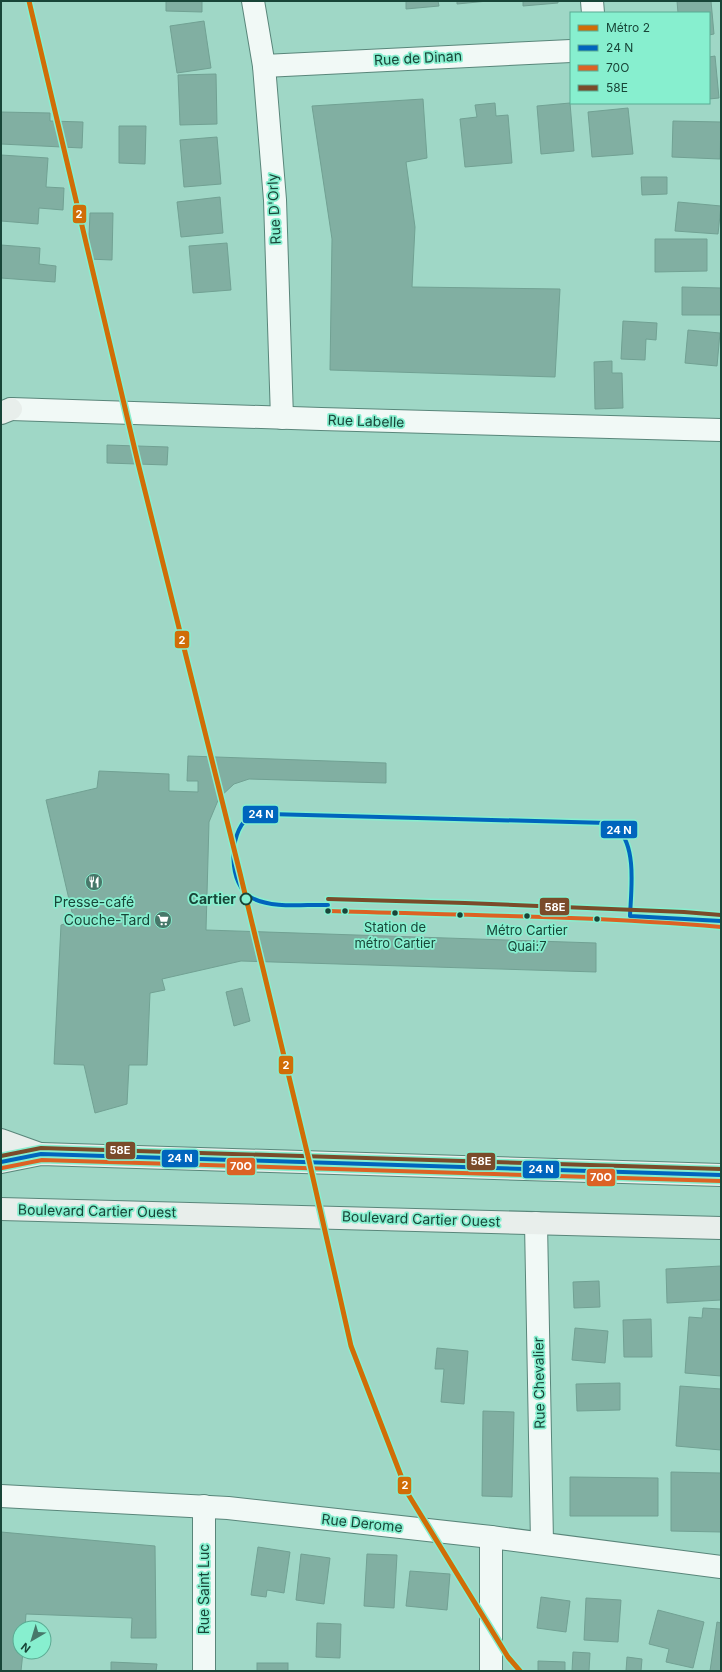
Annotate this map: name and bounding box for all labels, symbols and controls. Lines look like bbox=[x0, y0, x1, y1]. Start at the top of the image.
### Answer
legend bbox=[570, 12, 710, 104]
text: Métro 2 bbox=[606, 20, 650, 35]
text: 24 N bbox=[606, 40, 633, 55]
street label: Rue de Dinan bbox=[374, 47, 462, 68]
text: 70O bbox=[606, 60, 629, 75]
text: 58E bbox=[606, 80, 628, 95]
street label: Rue D'Orly bbox=[263, 173, 284, 245]
line badge: 2 bbox=[72, 204, 87, 224]
text: 2 bbox=[76, 207, 83, 221]
street label: Rue Labelle bbox=[327, 411, 405, 430]
line badge: 2 bbox=[174, 630, 190, 649]
text: 2 bbox=[179, 633, 186, 647]
line badge: 24 N bbox=[242, 805, 279, 824]
text: 24 N bbox=[248, 807, 274, 821]
line badge: 24 N bbox=[600, 820, 638, 839]
text: 24 N bbox=[606, 823, 632, 837]
restaurant icon: Presse-café bbox=[84, 872, 104, 892]
place label: Cartier bbox=[189, 890, 236, 907]
marker: Cartier bbox=[239, 892, 253, 906]
place label: Presse-café bbox=[54, 893, 134, 910]
line badge: 58E bbox=[539, 897, 570, 916]
text: 58E bbox=[545, 900, 566, 914]
unlabelled marker bbox=[323, 906, 333, 916]
unlabelled marker bbox=[340, 906, 350, 916]
marker: Station de métro Cartier bbox=[390, 908, 400, 918]
supermarket icon: Couche-Tard bbox=[153, 910, 173, 930]
unlabelled marker bbox=[455, 910, 465, 920]
place label: Couche-Tard bbox=[64, 911, 150, 928]
marker: Métro Cartier Quai:7 bbox=[522, 911, 532, 921]
unlabelled marker bbox=[592, 914, 602, 924]
place label: Station de métro Cartier bbox=[354, 919, 436, 951]
place label: Métro Cartier Quai:7 bbox=[486, 922, 568, 954]
line badge: 2 bbox=[278, 1055, 294, 1075]
text: 2 bbox=[283, 1058, 290, 1072]
line badge: 58E bbox=[105, 1141, 136, 1160]
text: 58E bbox=[110, 1143, 131, 1157]
line badge: 24 N bbox=[161, 1149, 199, 1168]
text: 24 N bbox=[167, 1151, 193, 1165]
line badge: 58E bbox=[466, 1152, 496, 1171]
text: 58E bbox=[471, 1154, 492, 1168]
line badge: 70O bbox=[226, 1157, 256, 1176]
text: 70O bbox=[230, 1159, 252, 1173]
line badge: 24 N bbox=[522, 1160, 560, 1179]
text: 24 N bbox=[528, 1162, 554, 1176]
line badge: 70O bbox=[586, 1168, 616, 1187]
text: 70O bbox=[590, 1170, 612, 1184]
street label: Boulevard Cartier Ouest bbox=[18, 1201, 177, 1220]
street label: Boulevard Cartier Ouest bbox=[342, 1207, 501, 1230]
street label: Rue Chevalier bbox=[529, 1337, 548, 1429]
line badge: 2 bbox=[397, 1476, 412, 1495]
text: 2 bbox=[402, 1478, 409, 1492]
street label: Rue Derome bbox=[321, 1510, 403, 1535]
street label: Rue Saint Luc bbox=[195, 1544, 212, 1634]
north arrow bbox=[12, 1620, 52, 1660]
text: N bbox=[18, 1640, 33, 1656]

